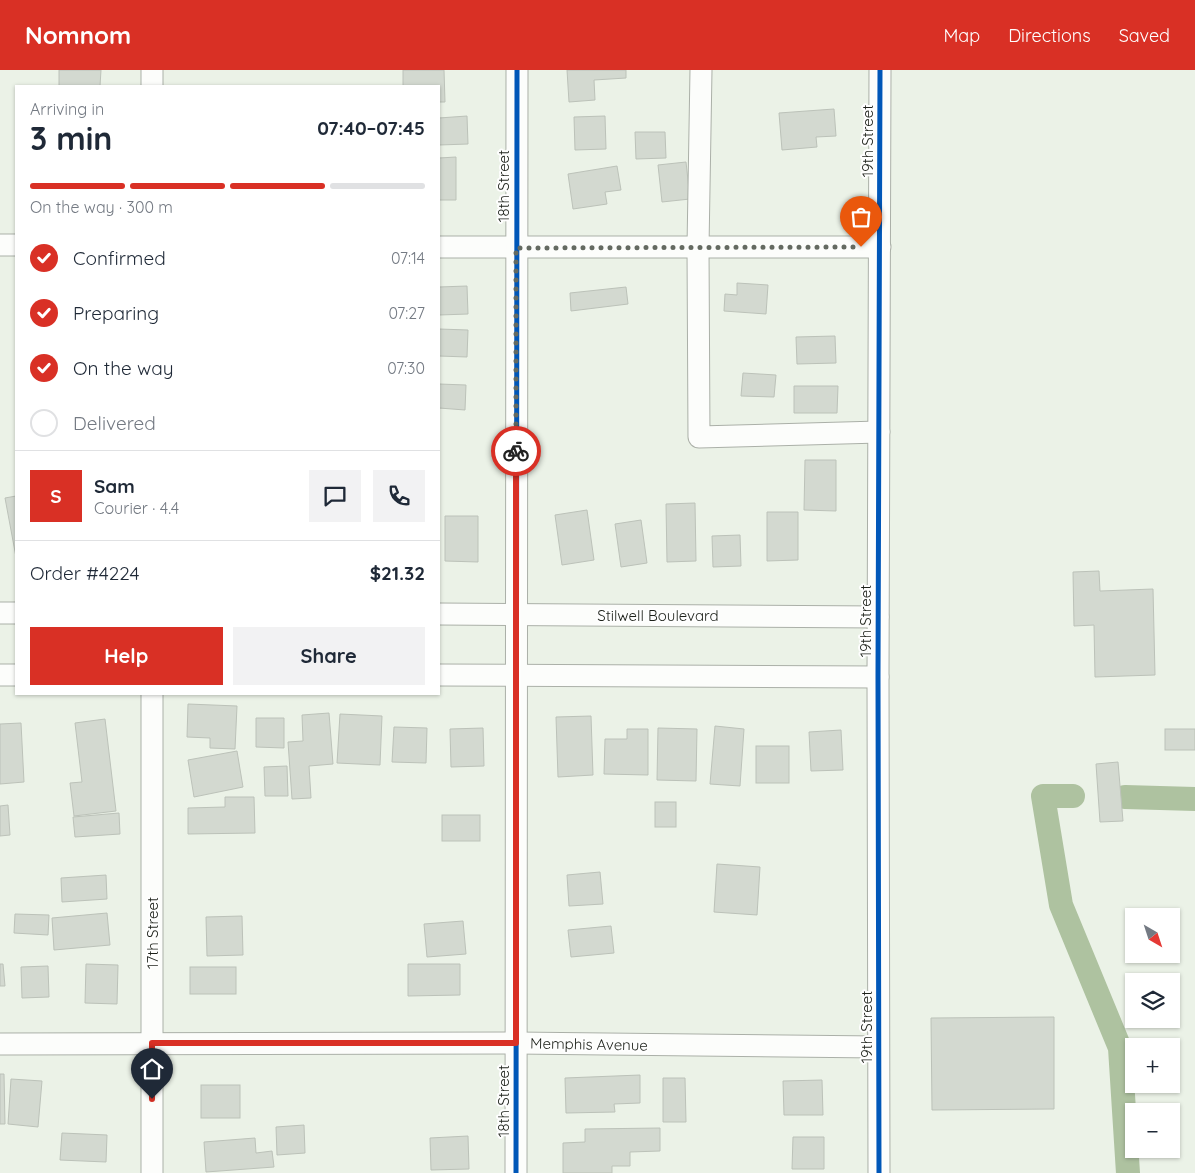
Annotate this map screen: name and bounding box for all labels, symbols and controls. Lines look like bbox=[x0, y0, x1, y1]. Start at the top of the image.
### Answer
text: Nomnom bbox=[25, 20, 131, 50]
text: Map bbox=[943, 24, 980, 47]
text: Directions bbox=[1008, 24, 1091, 47]
text: Saved bbox=[1119, 24, 1170, 47]
text: Arriving in bbox=[30, 99, 104, 119]
street label: 19th Street bbox=[858, 105, 877, 177]
text: 07:40–07:45 bbox=[317, 116, 425, 140]
text: 3 min bbox=[30, 118, 112, 158]
street label: 18th Street bbox=[494, 150, 513, 222]
pin bbox=[840, 196, 882, 247]
text: On the way · 300 m bbox=[30, 197, 173, 217]
icon: bag bbox=[847, 203, 875, 231]
icon: check bbox=[30, 244, 58, 272]
text: Confirmed bbox=[73, 246, 166, 270]
text: 07:14 bbox=[391, 248, 425, 268]
icon: check bbox=[30, 299, 58, 327]
text: Preparing bbox=[73, 301, 159, 325]
text: 07:27 bbox=[388, 303, 425, 323]
icon: check bbox=[30, 354, 58, 382]
text: On the way bbox=[73, 356, 174, 380]
text: 07:30 bbox=[387, 358, 425, 378]
text: Delivered bbox=[73, 411, 156, 435]
courier bbox=[491, 426, 541, 476]
icon: bike bbox=[502, 437, 530, 465]
button: chat bbox=[309, 470, 361, 522]
button: phone bbox=[373, 470, 425, 522]
text: Sam bbox=[94, 474, 135, 498]
text: S bbox=[50, 484, 62, 508]
text: Courier · 4.4 bbox=[94, 498, 179, 518]
text: Order #4224 bbox=[30, 561, 139, 585]
text: $21.32 bbox=[370, 561, 425, 585]
street label: 19th Street bbox=[856, 585, 875, 657]
street label: Stilwell Boulevard bbox=[597, 606, 719, 625]
button: Help bbox=[30, 627, 223, 685]
button: Share bbox=[233, 627, 425, 685]
street label: 17th Street bbox=[143, 897, 162, 969]
north arrow bbox=[1125, 908, 1180, 962]
map controls bbox=[1125, 908, 1180, 1158]
button: layers bbox=[1125, 973, 1180, 1028]
street label: 19th Street bbox=[857, 991, 876, 1063]
street label: Memphis Avenue bbox=[530, 1033, 648, 1055]
button: + bbox=[1125, 1038, 1180, 1093]
pin bbox=[131, 1048, 173, 1099]
icon: home bbox=[138, 1055, 166, 1083]
street label: 18th Street bbox=[494, 1065, 513, 1137]
button: − bbox=[1125, 1103, 1180, 1158]

